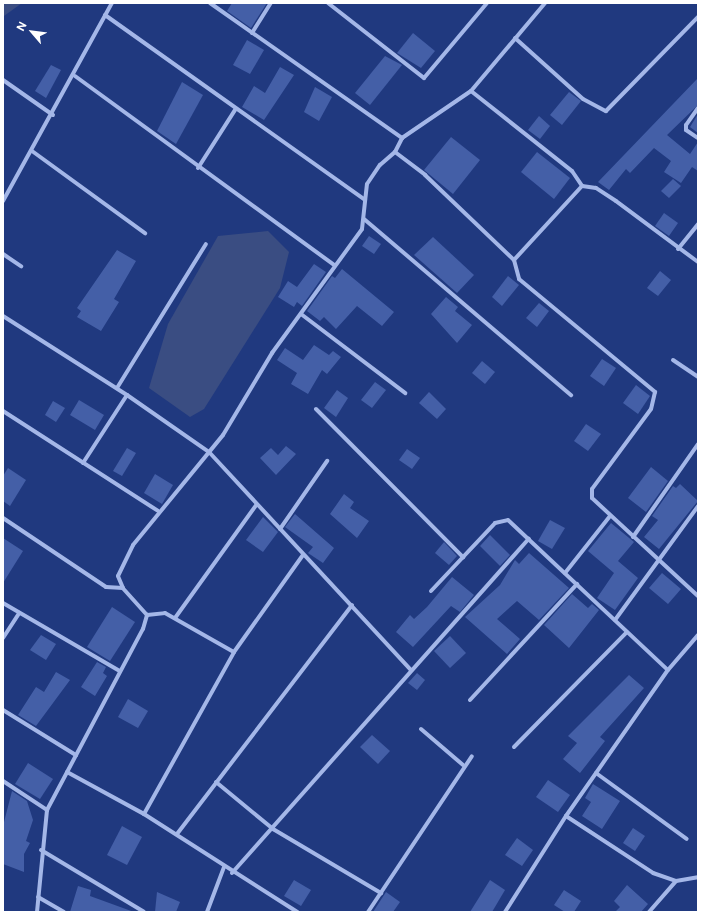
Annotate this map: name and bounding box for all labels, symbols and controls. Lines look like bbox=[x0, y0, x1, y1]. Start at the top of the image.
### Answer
north arrow bbox=[12, 12, 52, 52]
text: N bbox=[14, 20, 29, 33]

